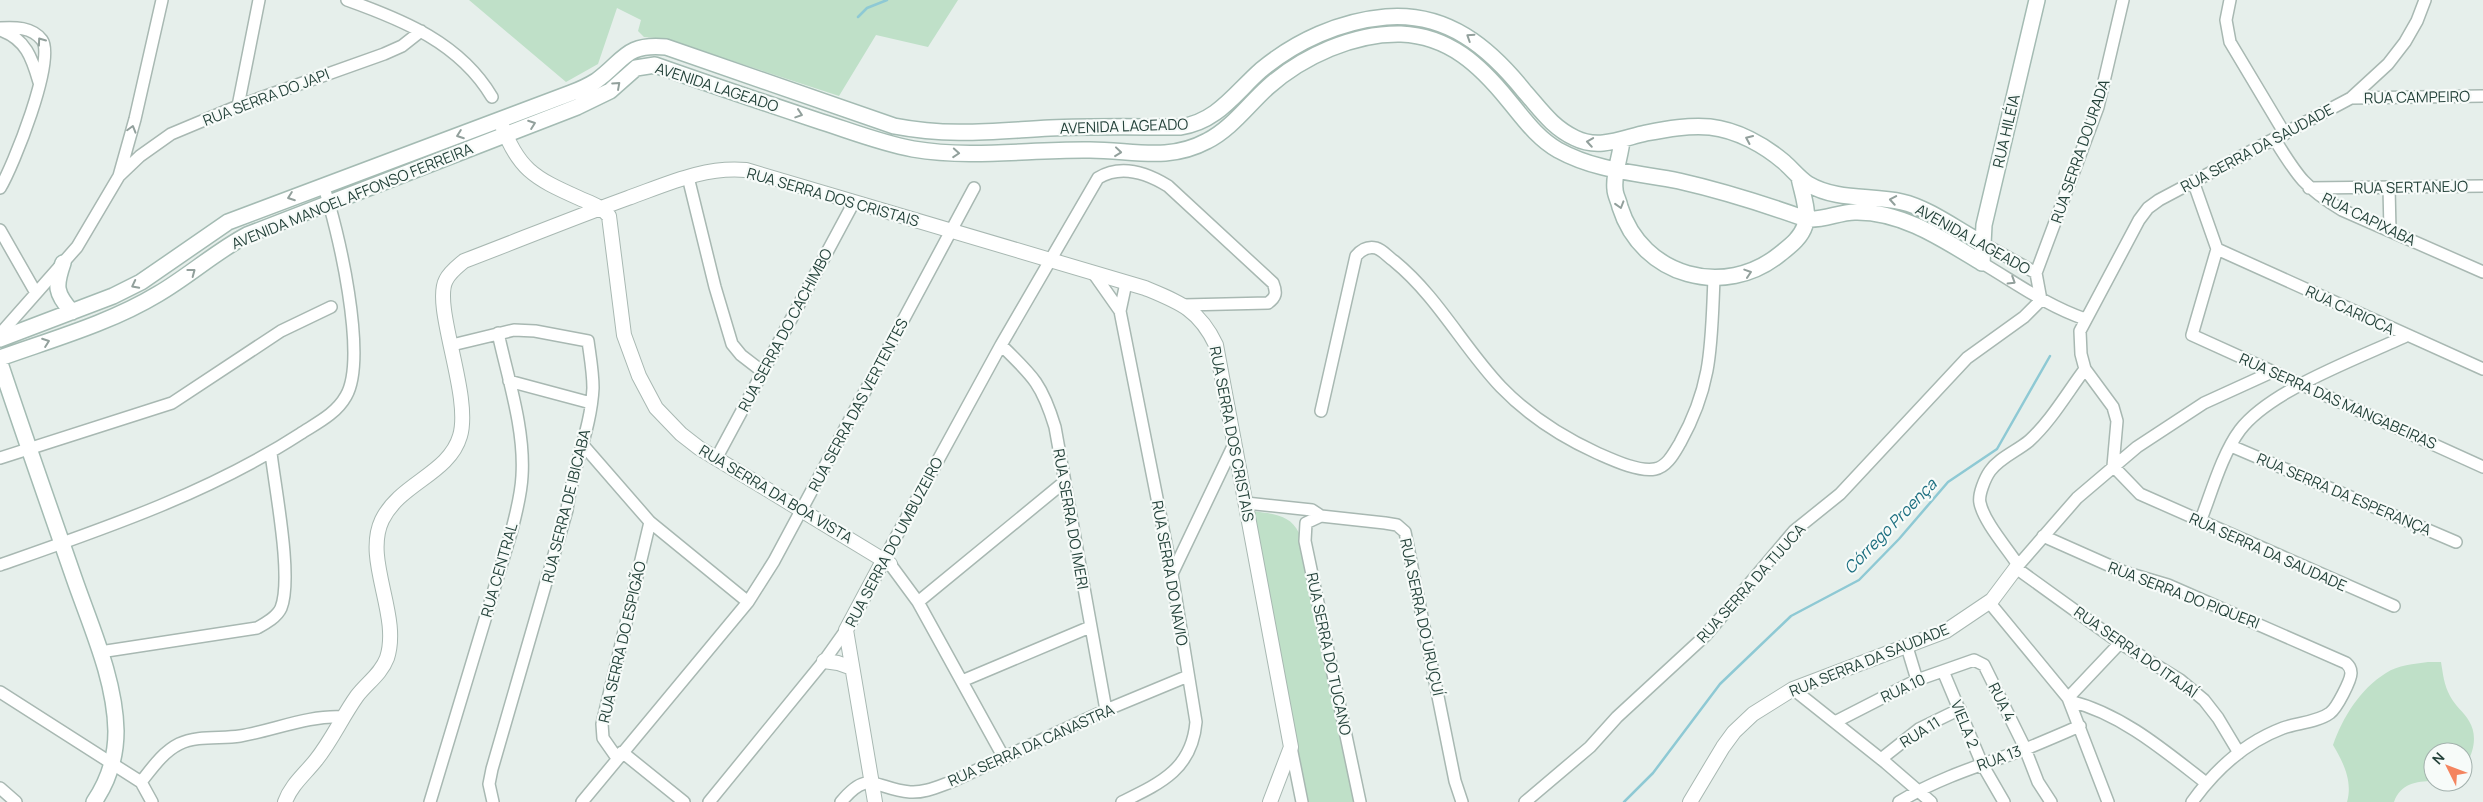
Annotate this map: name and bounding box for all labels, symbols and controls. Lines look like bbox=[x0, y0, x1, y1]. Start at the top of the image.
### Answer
one-way arrow bbox=[1466, 34, 1475, 44]
one-way arrow bbox=[38, 37, 47, 47]
street label: AVENIDA LAGEADO bbox=[653, 57, 781, 117]
street label: RUA SERRA DO JAPI bbox=[200, 63, 332, 131]
street label: RUA SERRA DOURADA bbox=[2045, 76, 2115, 226]
one-way arrow bbox=[611, 82, 620, 91]
street label: RUA CAMPEIRO bbox=[2364, 86, 2470, 108]
street label: RUA HILÉIA bbox=[1987, 92, 2025, 170]
street label: RUA SERRA DA SAUDADE bbox=[2177, 99, 2337, 197]
one-way arrow bbox=[794, 109, 803, 119]
street label: AVENIDA LAGEADO bbox=[1059, 113, 1189, 139]
one-way arrow bbox=[527, 120, 536, 130]
one-way arrow bbox=[127, 125, 137, 133]
one-way arrow bbox=[456, 129, 465, 139]
one-way arrow bbox=[1745, 136, 1754, 146]
one-way arrow bbox=[1586, 137, 1594, 147]
street label: AVENIDA MANOEL AFFONSO FERREIRA bbox=[228, 138, 476, 254]
one-way arrow bbox=[1115, 146, 1123, 157]
one-way arrow bbox=[952, 147, 960, 158]
street label: RUA SERRA DOS CRISTAIS bbox=[744, 162, 922, 232]
street label: RUA SERTANEJO bbox=[2354, 176, 2468, 198]
street label: RUA CAPIXABA bbox=[2319, 187, 2420, 251]
one-way arrow bbox=[287, 191, 296, 201]
one-way arrow bbox=[1889, 196, 1898, 206]
street label: AVENIDA LAGEADO bbox=[1912, 199, 2034, 279]
one-way arrow bbox=[1614, 200, 1624, 208]
street label: RUA SERRA DO CACHIMBO bbox=[733, 245, 837, 415]
one-way arrow bbox=[1743, 269, 1751, 279]
one-way arrow bbox=[186, 270, 195, 278]
one-way arrow bbox=[2006, 274, 2015, 284]
one-way arrow bbox=[132, 279, 141, 289]
street label: RUA CARIOCA bbox=[2302, 280, 2398, 340]
street label: RUA SERRA DAS VERTENTES bbox=[803, 315, 913, 495]
one-way arrow bbox=[41, 338, 50, 348]
street label: RUA SERRA DOS CRISTAIS bbox=[1205, 344, 1259, 524]
street label: RUA SERRA DAS MANGABEIRAS bbox=[2236, 348, 2440, 454]
street label: RUA SERRA DE IBICABA bbox=[537, 426, 595, 585]
street label: RUA SERRA DA BOA VISTA bbox=[695, 440, 857, 549]
street label: RUA SERRA DO IMERI bbox=[1048, 447, 1094, 591]
street label: RUA SERRA DA ESPERANÇA bbox=[2254, 448, 2435, 541]
street label: RUA SERRA DO UMBUZEIRO bbox=[840, 453, 948, 631]
water label: Córrego Proença bbox=[1839, 473, 1942, 579]
street label: RUA SERRA DO NAVIO bbox=[1147, 499, 1193, 647]
street label: RUA SERRA DA SAUDADE bbox=[2186, 508, 2350, 596]
street label: RUA SERRA DA TIJUCA bbox=[1692, 519, 1810, 647]
street label: RUA CENTRAL bbox=[476, 520, 523, 620]
street label: RUA SERRA DO URUÇUÍ bbox=[1395, 536, 1449, 698]
street label: RUA SERRA DO PIQUERI bbox=[2105, 556, 2263, 634]
street label: RUA SERRA DO ESPIGÃO bbox=[593, 559, 651, 725]
street label: RUA SERRA DO TUCANO bbox=[1302, 571, 1357, 737]
street label: RUA SERRA DO ITAJAÍ bbox=[2070, 601, 2202, 703]
street label: RUA SERRA DA SAUDADE bbox=[1786, 618, 1952, 702]
street label: RUA 10 bbox=[1877, 669, 1929, 707]
street label: RUA 4 bbox=[1984, 679, 2020, 725]
street label: VIELA 2 bbox=[1946, 697, 1984, 751]
street label: RUA SERRA DA CANASTRA bbox=[944, 699, 1118, 791]
street label: RUA 11 bbox=[1896, 712, 1944, 752]
street label: RUA 13 bbox=[1974, 740, 2024, 776]
north arrow bbox=[2423, 742, 2473, 792]
text: N bbox=[2428, 748, 2448, 768]

